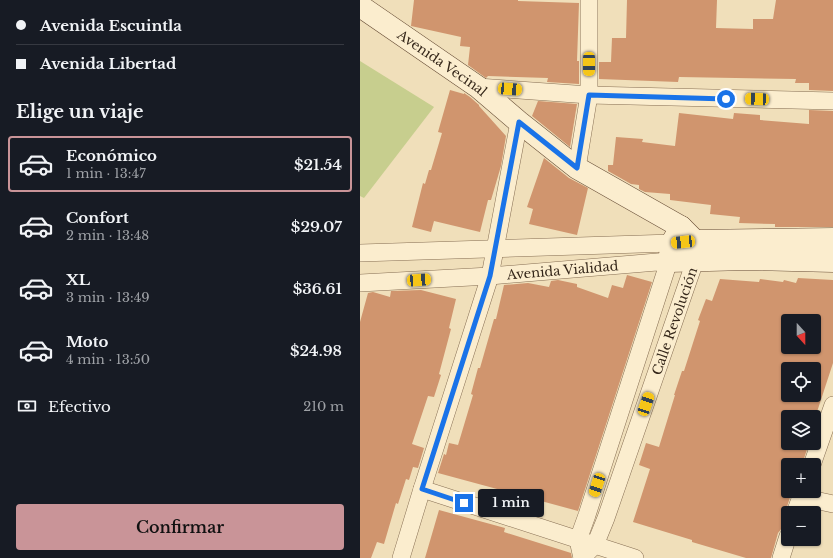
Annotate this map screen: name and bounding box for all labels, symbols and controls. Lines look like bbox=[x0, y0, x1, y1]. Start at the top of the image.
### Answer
text: Avenida Escuintla bbox=[40, 16, 182, 35]
street label: Avenida Vecinal bbox=[393, 25, 491, 100]
car bbox=[583, 52, 595, 76]
text: Avenida Libertad bbox=[40, 54, 176, 73]
car bbox=[498, 82, 522, 96]
route start bbox=[717, 90, 735, 108]
car bbox=[745, 93, 769, 105]
text: Elige un viaje bbox=[16, 101, 143, 123]
icon: car bbox=[18, 146, 54, 182]
text: Económico bbox=[66, 146, 157, 165]
text: $21.54 bbox=[294, 155, 342, 174]
text: 1 min · 13:47 bbox=[66, 165, 146, 182]
icon: car bbox=[18, 208, 54, 244]
text: Confort bbox=[66, 208, 129, 227]
text: $29.07 bbox=[291, 217, 342, 236]
text: 2 min · 13:48 bbox=[66, 227, 149, 244]
car bbox=[670, 235, 696, 249]
street label: Avenida Vialidad bbox=[505, 257, 619, 283]
street label: Calle Revolución bbox=[648, 265, 701, 377]
icon: car bbox=[18, 270, 54, 306]
text: XL bbox=[66, 270, 90, 289]
car bbox=[407, 273, 431, 287]
text: $36.61 bbox=[293, 279, 342, 298]
text: 3 min · 13:49 bbox=[66, 289, 150, 306]
north arrow bbox=[781, 314, 821, 354]
map controls bbox=[781, 314, 821, 546]
icon: car bbox=[18, 332, 54, 368]
text: Moto bbox=[66, 332, 108, 351]
text: $24.98 bbox=[290, 341, 342, 360]
text: 4 min · 13:50 bbox=[66, 351, 150, 368]
button: locate bbox=[781, 362, 821, 402]
car bbox=[636, 391, 656, 417]
icon: cash bbox=[16, 395, 38, 417]
text: Efectivo bbox=[48, 397, 111, 416]
text: 210 m bbox=[303, 398, 344, 415]
button: layers bbox=[781, 410, 821, 450]
button: + bbox=[781, 458, 821, 498]
car bbox=[588, 472, 606, 498]
callout: 1 min bbox=[478, 489, 544, 517]
route end bbox=[455, 494, 473, 512]
text: 1 min bbox=[492, 494, 530, 511]
button: Confirmar bbox=[16, 504, 344, 550]
button: − bbox=[781, 506, 821, 546]

